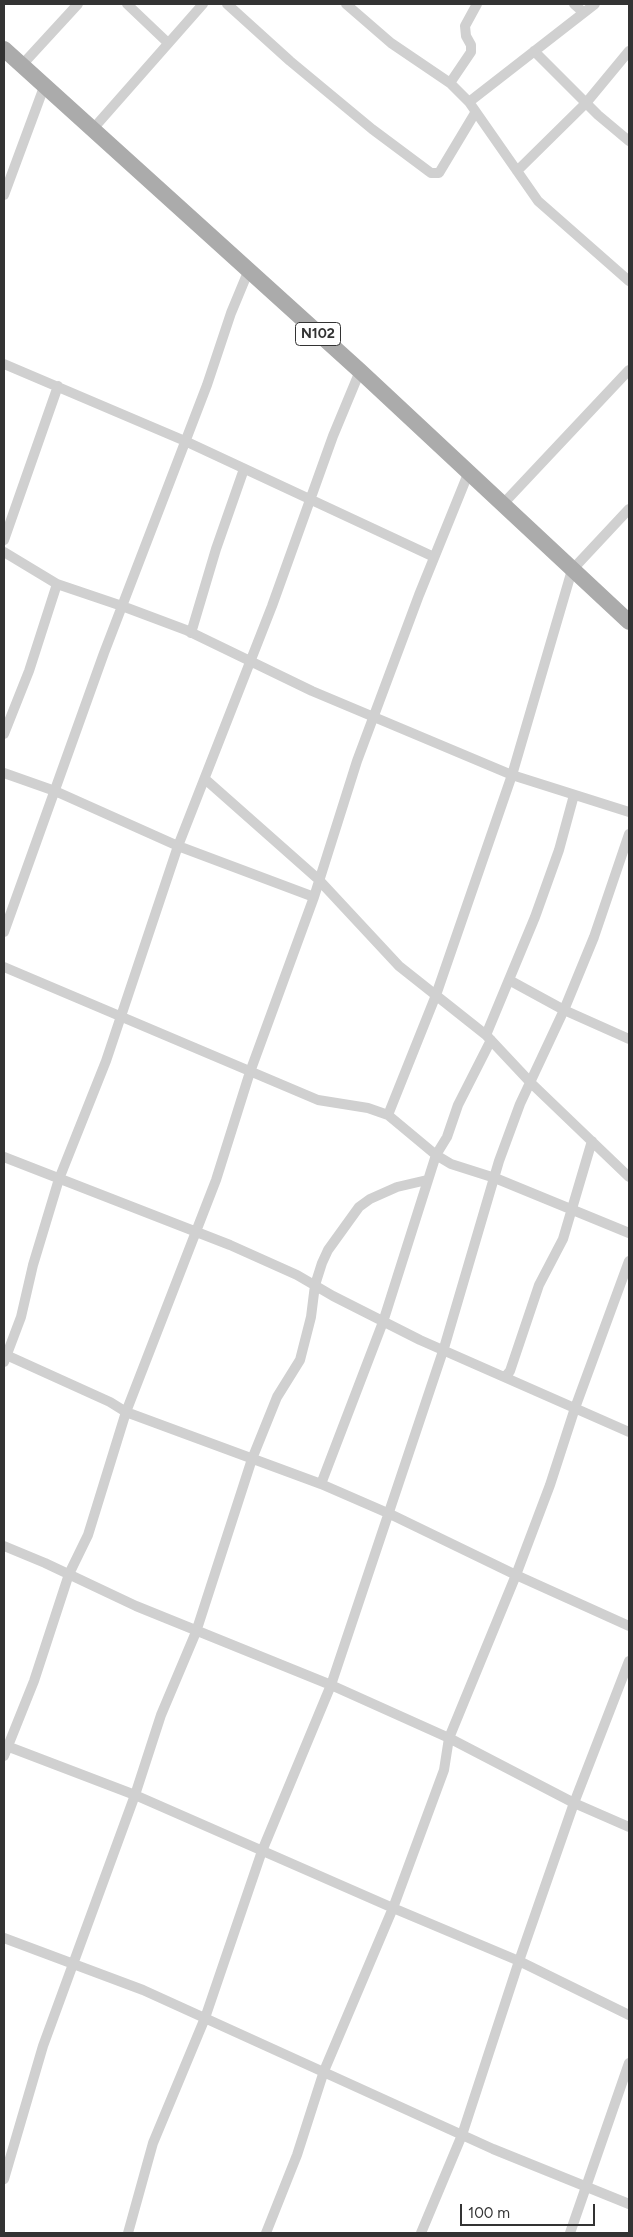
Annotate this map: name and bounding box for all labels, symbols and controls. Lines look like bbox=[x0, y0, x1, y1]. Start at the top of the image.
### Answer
road number: N102 bbox=[296, 322, 340, 346]
scale bar bbox=[463, 2194, 598, 2226]
text: 100 m bbox=[468, 2204, 510, 2222]

